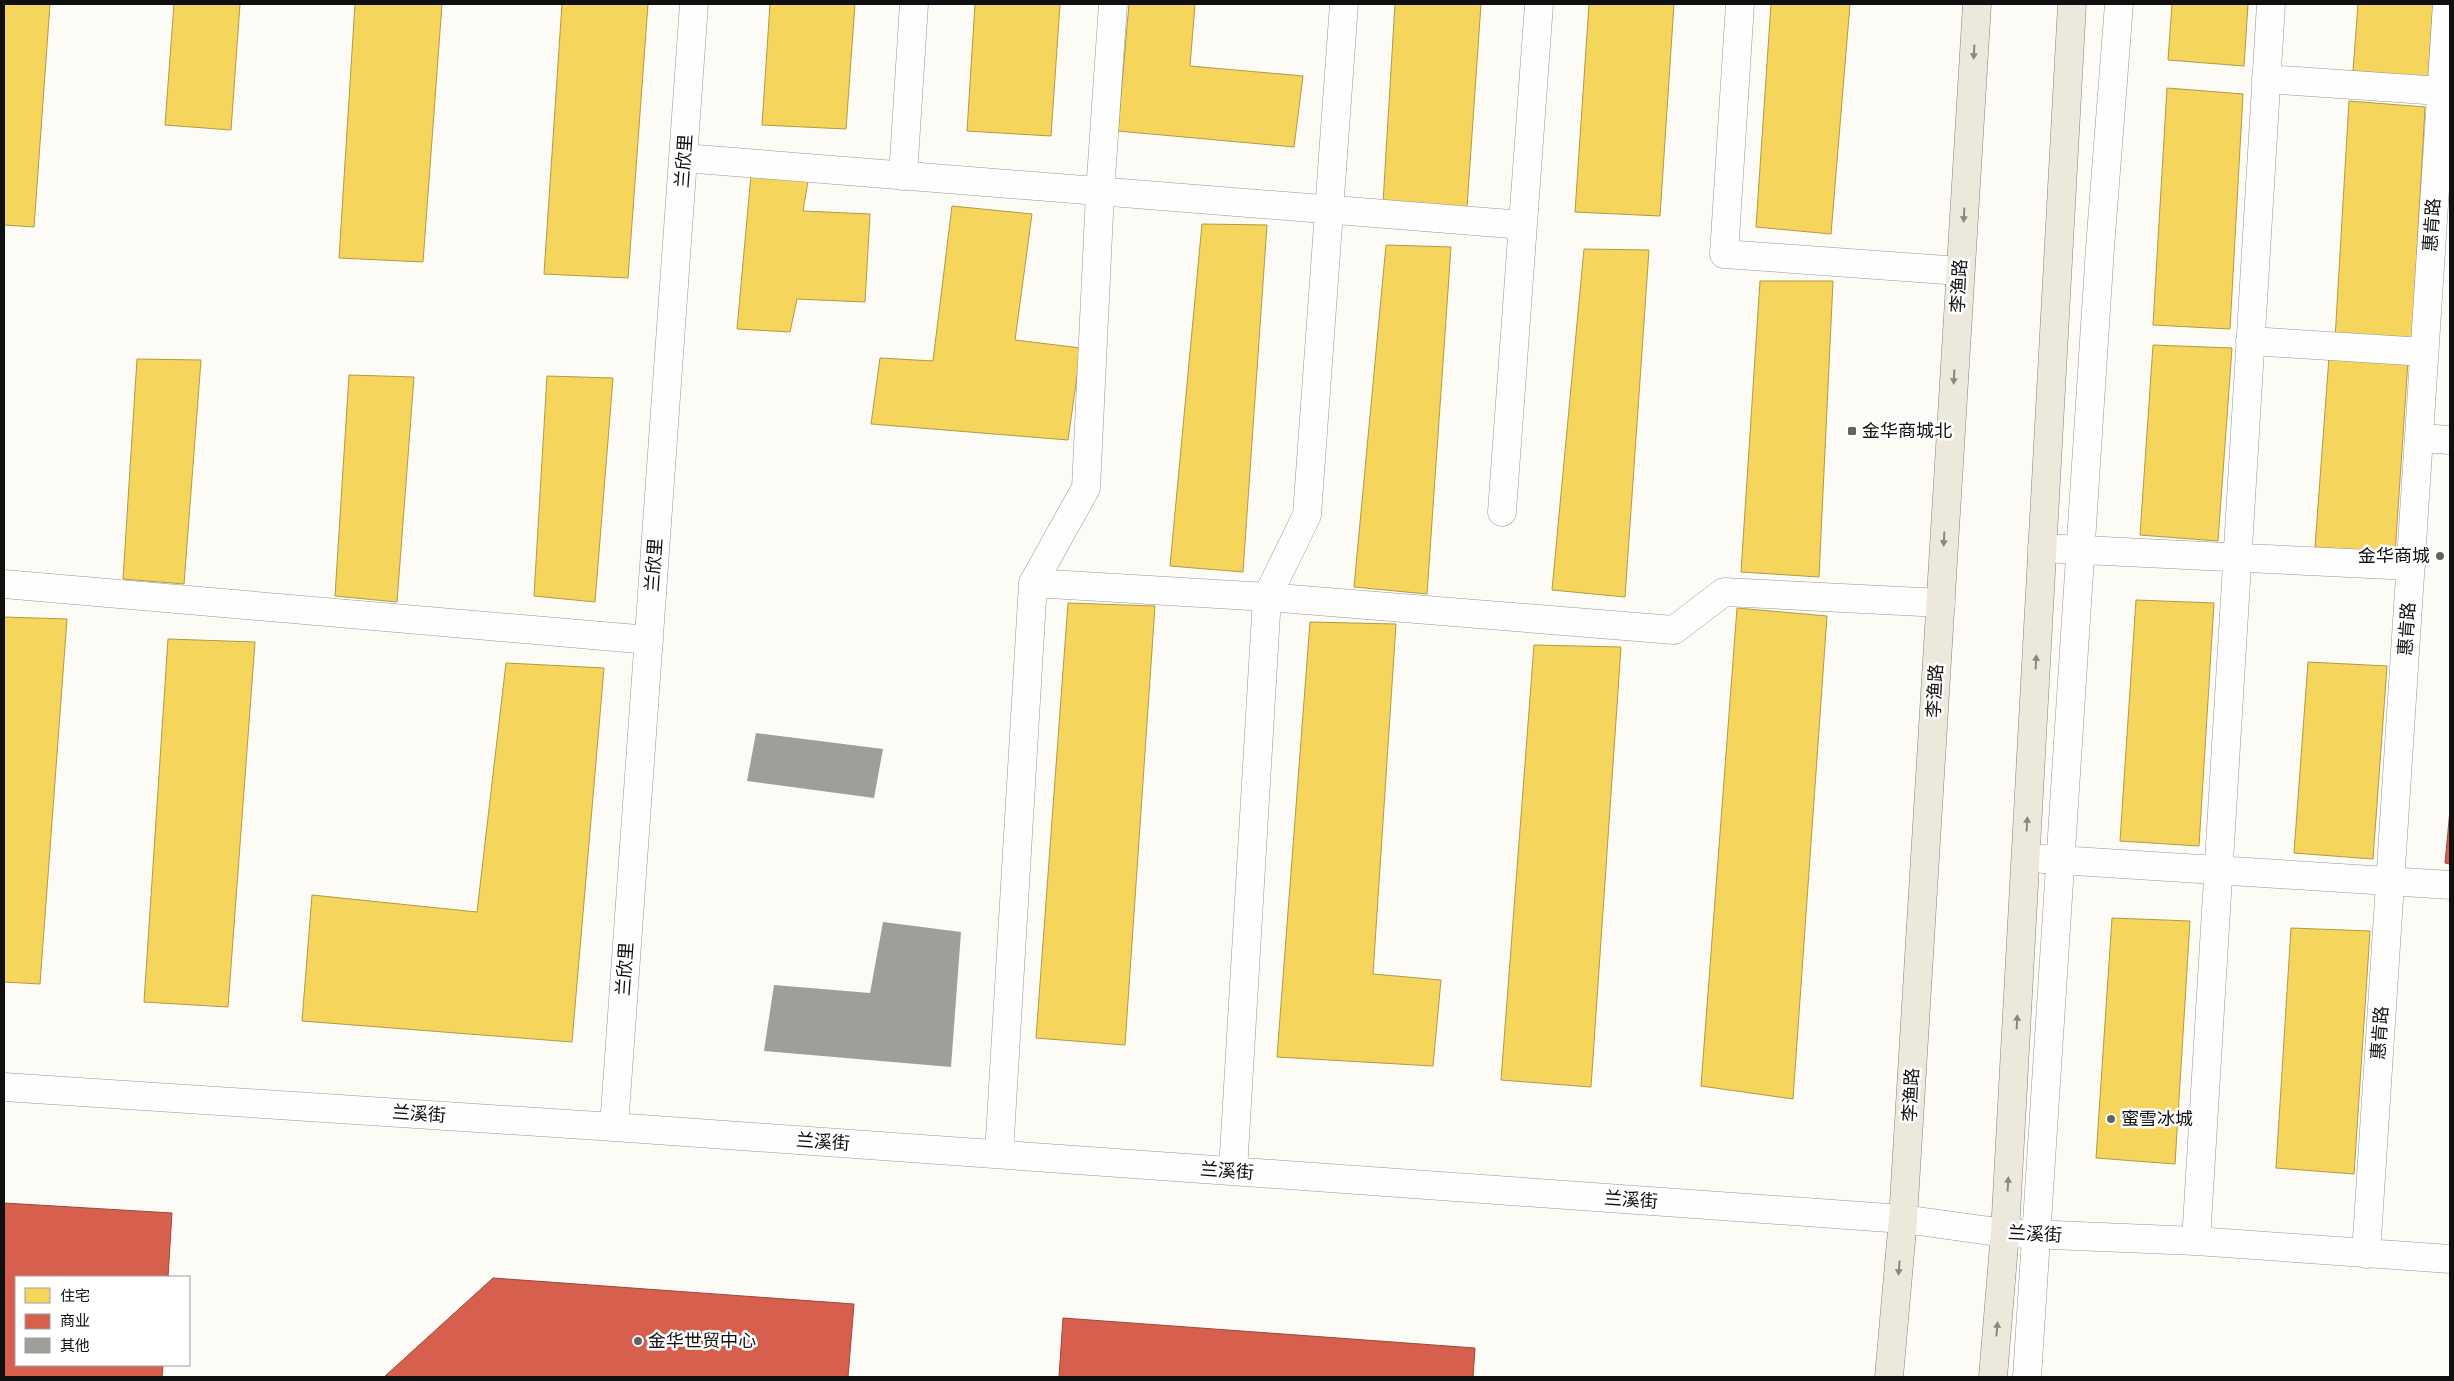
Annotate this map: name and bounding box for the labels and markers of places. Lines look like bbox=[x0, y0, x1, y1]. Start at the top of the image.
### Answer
place label: 金华商城北 bbox=[1862, 418, 1952, 445]
marker: 金华商城北 bbox=[1846, 425, 1858, 437]
place label: 金华商城 bbox=[2358, 543, 2430, 570]
marker: 金华商城 bbox=[2434, 550, 2446, 562]
place label: 蜜雪冰城 bbox=[2121, 1106, 2193, 1133]
marker: 蜜雪冰城 bbox=[2105, 1113, 2117, 1125]
place label: 金华世贸中心 bbox=[648, 1328, 756, 1355]
marker: 金华世贸中心 bbox=[632, 1335, 644, 1347]

